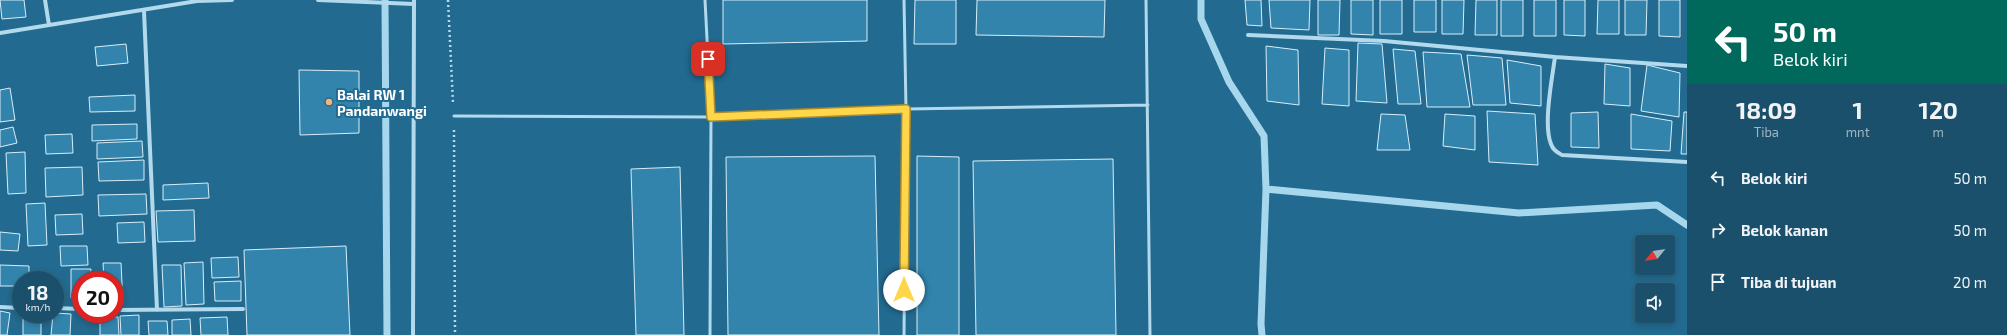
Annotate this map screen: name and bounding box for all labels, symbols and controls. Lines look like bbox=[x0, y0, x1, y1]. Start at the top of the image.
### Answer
text: 50 m bbox=[1773, 14, 1837, 48]
icon: left bbox=[1707, 16, 1759, 68]
pin bbox=[691, 42, 725, 76]
icon: arrive bbox=[697, 48, 719, 70]
text: Belok kiri bbox=[1773, 48, 1848, 70]
place label: Balai RW 1 Pandanwangi bbox=[337, 86, 427, 119]
text: 18:09 bbox=[1736, 95, 1797, 124]
text: 1 bbox=[1852, 95, 1863, 124]
text: 120 bbox=[1919, 95, 1958, 124]
marker: Balai RW 1 Pandanwangi bbox=[324, 97, 334, 107]
text: Tiba bbox=[1754, 124, 1779, 140]
text: mnt bbox=[1846, 124, 1870, 140]
text: m bbox=[1933, 124, 1944, 140]
icon: left bbox=[1707, 167, 1729, 189]
text: Belok kiri bbox=[1741, 169, 1807, 187]
text: 50 m bbox=[1953, 169, 1987, 187]
icon: right bbox=[1707, 219, 1729, 241]
text: Belok kanan bbox=[1741, 221, 1828, 239]
text: 50 m bbox=[1953, 221, 1987, 239]
north arrow bbox=[1635, 235, 1675, 275]
map controls bbox=[1635, 235, 1675, 323]
position arrow bbox=[883, 269, 925, 311]
speed limit sign: 20 bbox=[72, 271, 124, 323]
icon: arrive bbox=[1707, 271, 1729, 293]
text: Tiba di tujuan bbox=[1741, 273, 1837, 291]
text: 20 m bbox=[1953, 273, 1987, 291]
text: 18 bbox=[27, 280, 49, 304]
button: sound bbox=[1635, 283, 1675, 323]
text: km/h bbox=[26, 301, 50, 313]

